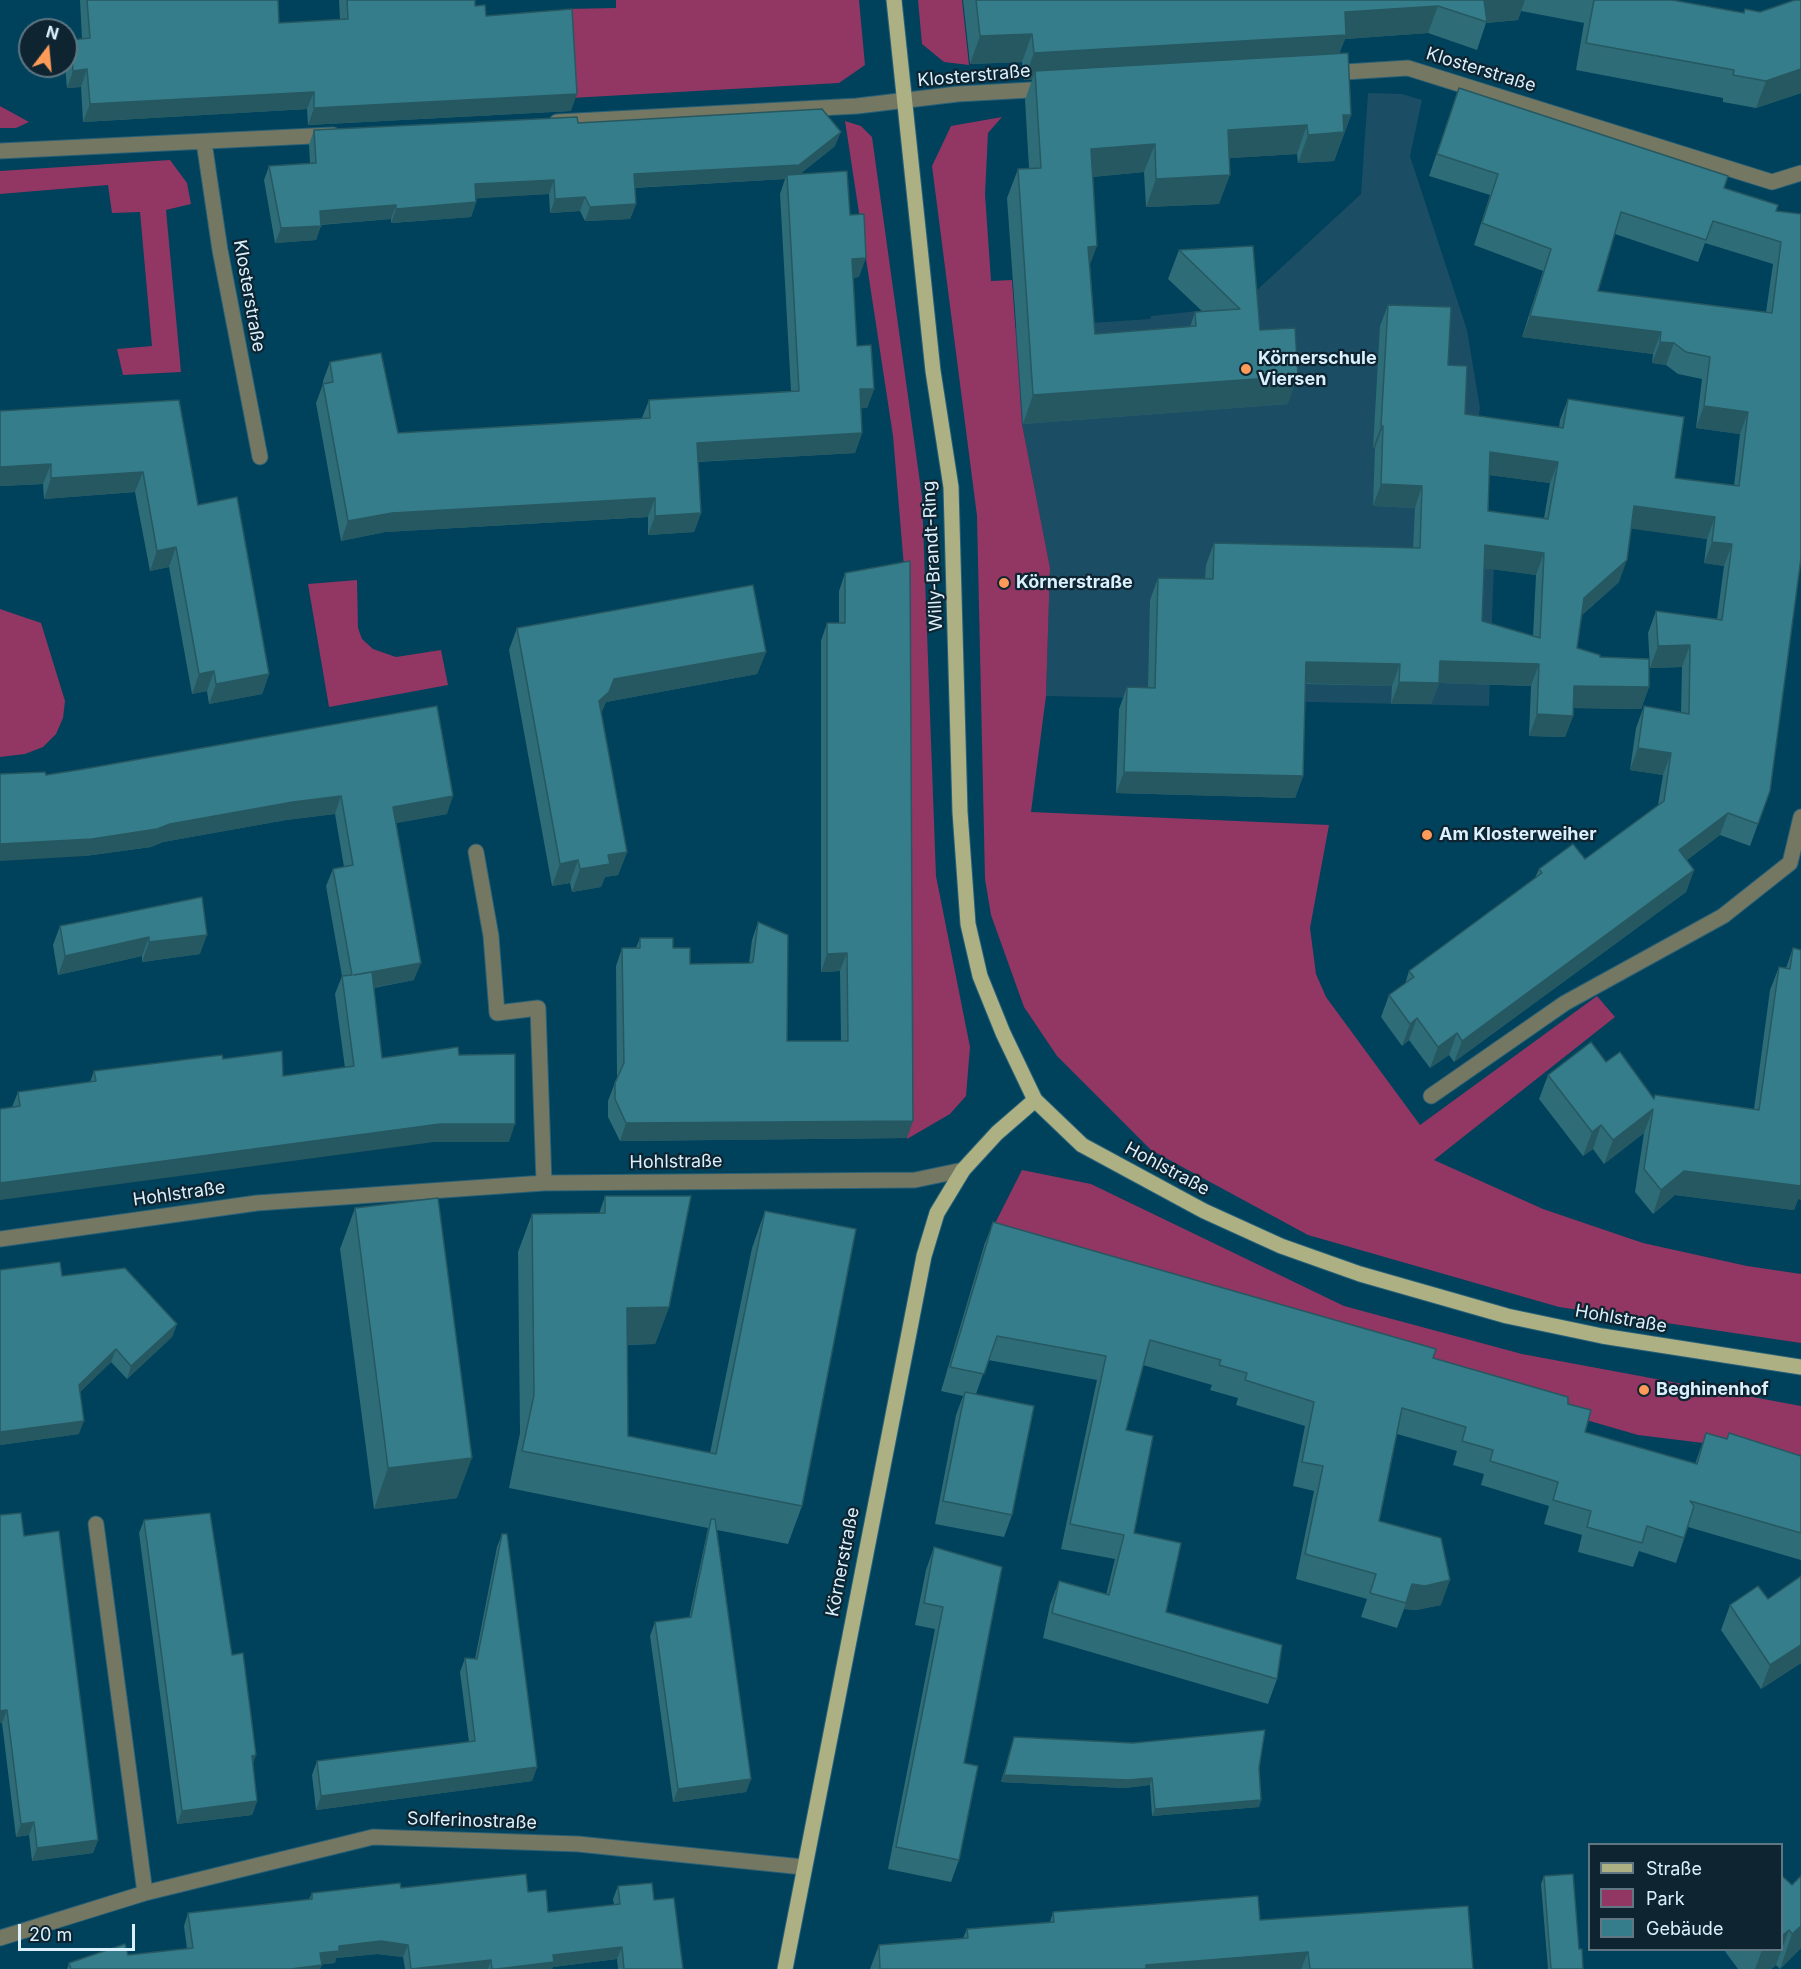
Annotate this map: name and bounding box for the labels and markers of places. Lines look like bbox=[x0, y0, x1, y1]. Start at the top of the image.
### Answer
place label: Körnerschule Viersen bbox=[1258, 348, 1377, 391]
marker: Körnerschule Viersen bbox=[1239, 362, 1253, 376]
place label: Körnerstraße bbox=[1016, 572, 1133, 594]
marker: Körnerstraße bbox=[997, 576, 1011, 590]
place label: Am Klosterweiher bbox=[1439, 824, 1597, 846]
marker: Am Klosterweiher bbox=[1420, 828, 1434, 842]
place label: Beghinenhof bbox=[1656, 1379, 1769, 1401]
marker: Beghinenhof bbox=[1637, 1383, 1651, 1397]

